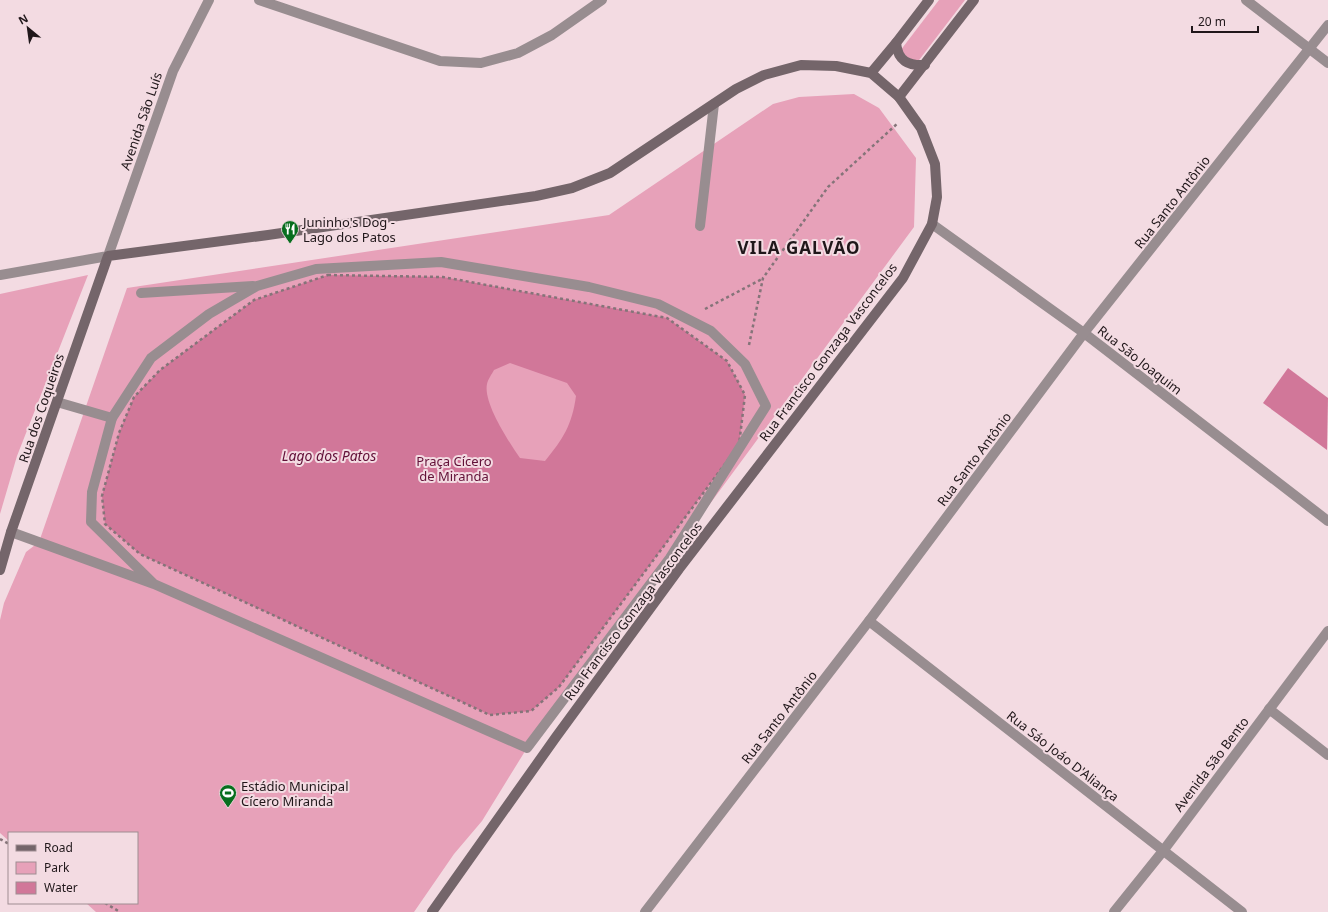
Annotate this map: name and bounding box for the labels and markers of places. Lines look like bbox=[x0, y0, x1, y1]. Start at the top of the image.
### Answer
place label: Juninho's Dog - Lago dos Patos bbox=[301, 213, 396, 246]
restaurant icon: Juninho's Dog - Lago dos Patos bbox=[280, 219, 300, 244]
place label: Estádio Municipal Cícero Miranda bbox=[241, 777, 348, 810]
sports icon: Estádio Municipal Cícero Miranda bbox=[218, 783, 238, 808]

